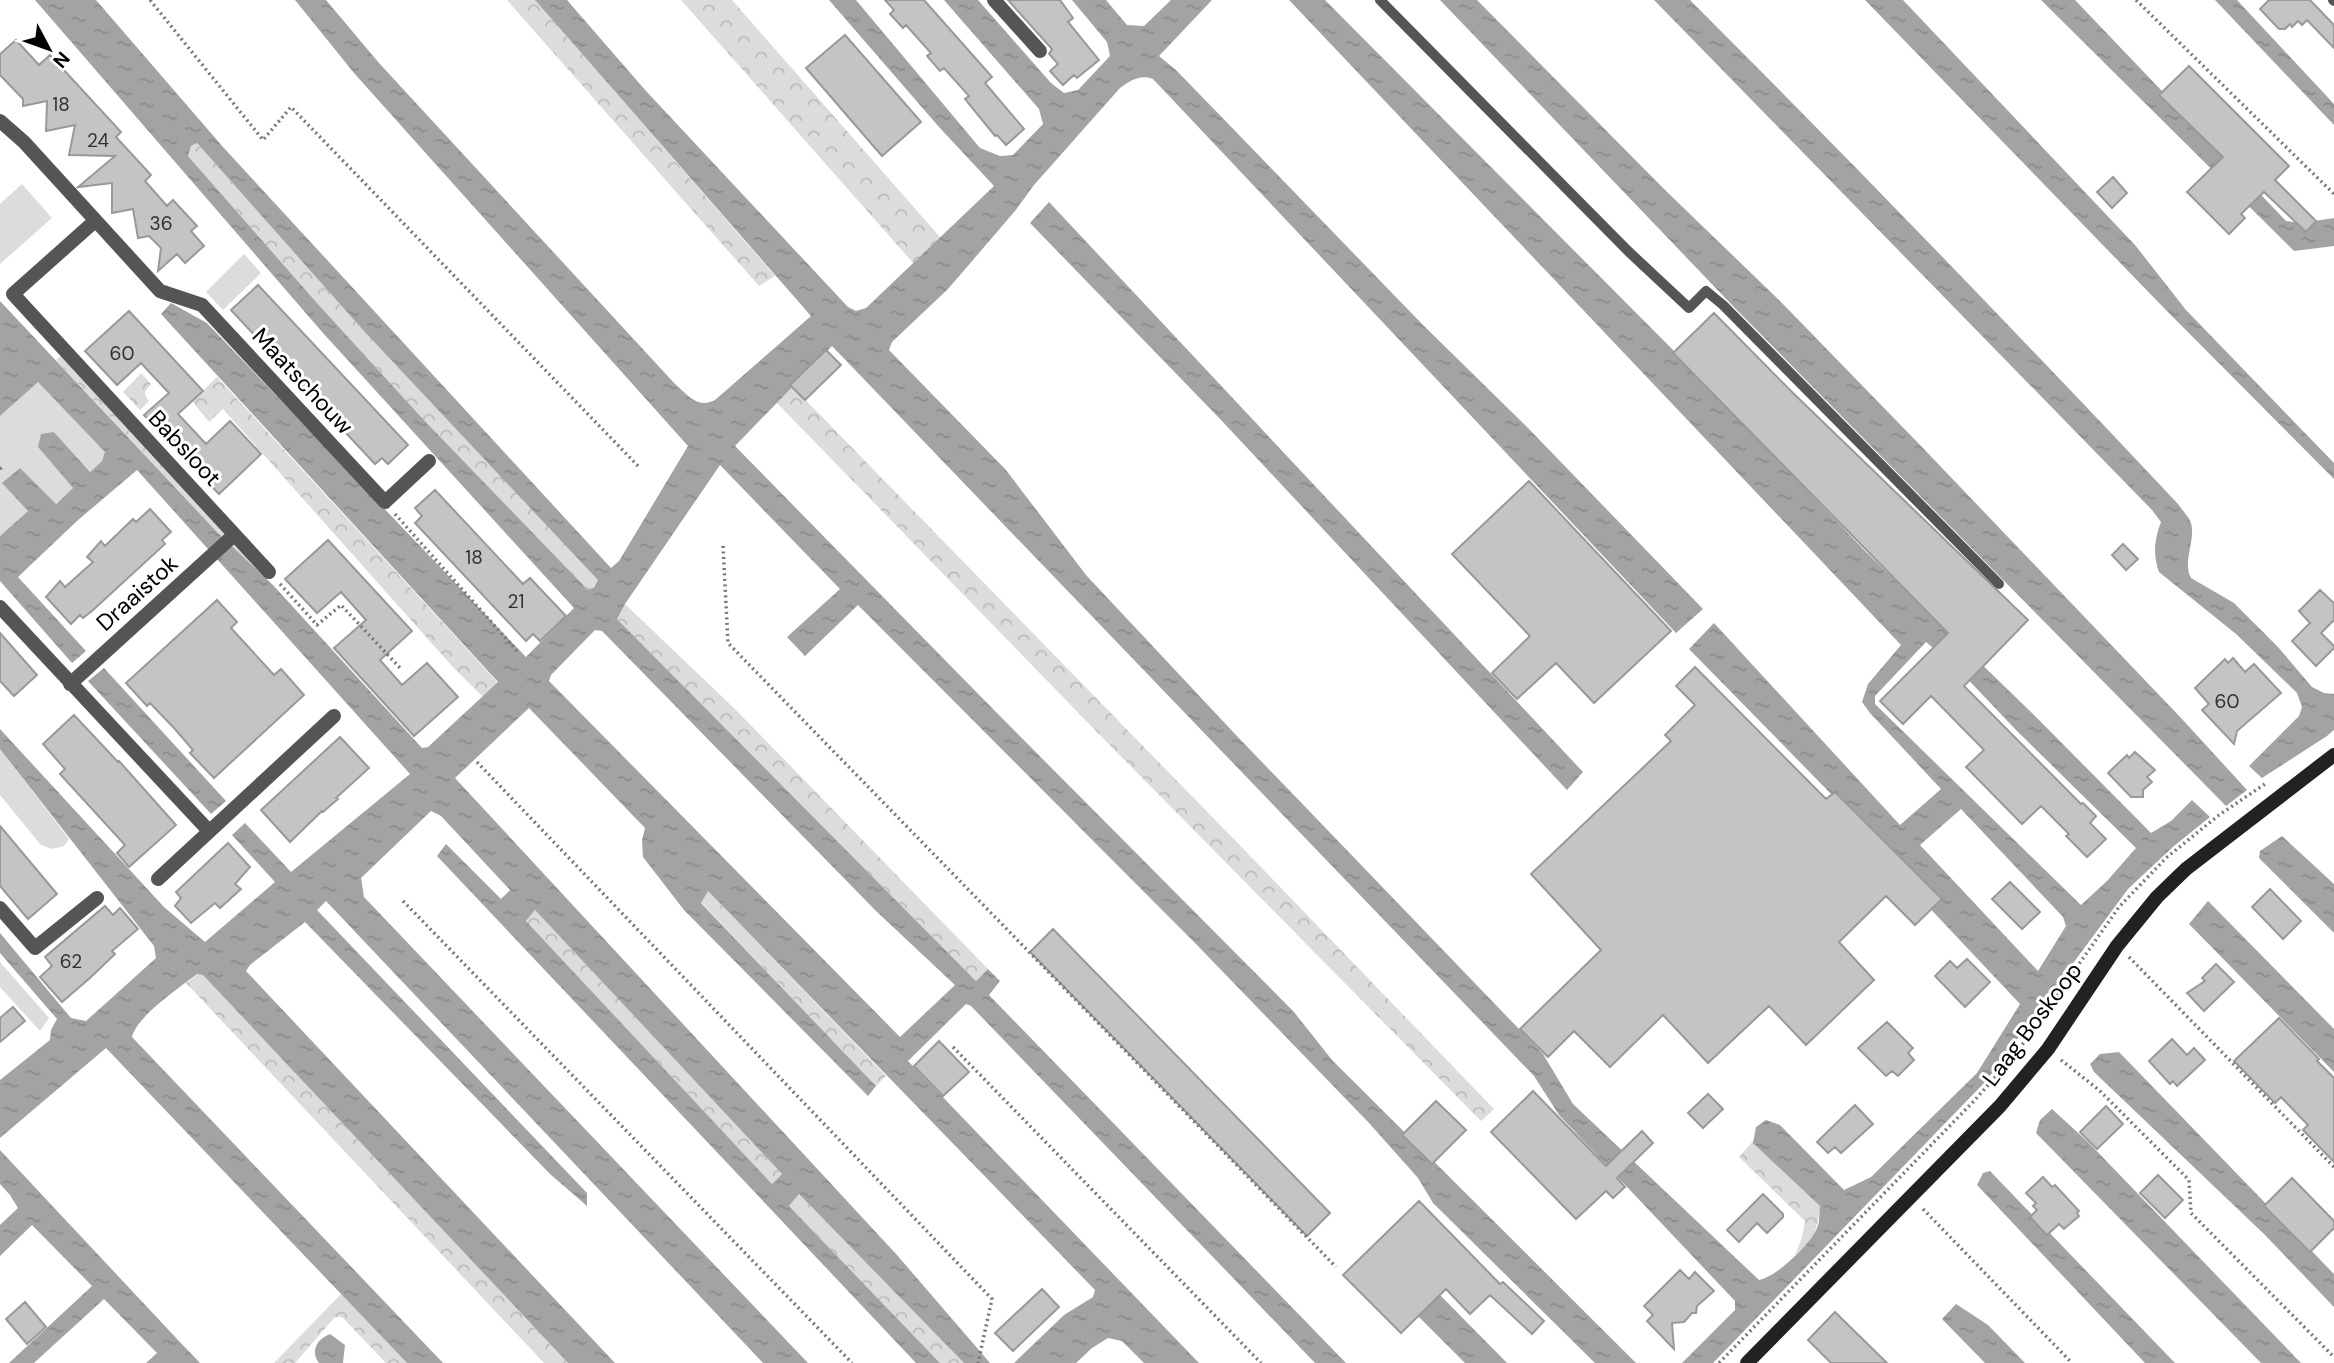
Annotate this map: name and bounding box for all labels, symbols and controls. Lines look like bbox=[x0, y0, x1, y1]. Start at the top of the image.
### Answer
north arrow bbox=[14, 14, 84, 84]
text: N bbox=[47, 46, 75, 73]
house number: 18 bbox=[52, 92, 70, 117]
house number: 24 bbox=[87, 128, 109, 153]
house number: 36 bbox=[149, 211, 173, 236]
street label: Maatschouw bbox=[246, 321, 360, 441]
house number: 60 bbox=[110, 341, 134, 366]
street label: Babsloot bbox=[142, 404, 228, 492]
house number: 18 bbox=[465, 545, 483, 570]
street label: Draaistok bbox=[90, 548, 184, 638]
house number: 21 bbox=[508, 589, 524, 614]
house number: 60 bbox=[2215, 689, 2239, 714]
house number: 62 bbox=[60, 949, 82, 974]
street label: Laag Boskoop bbox=[1976, 956, 2088, 1092]

